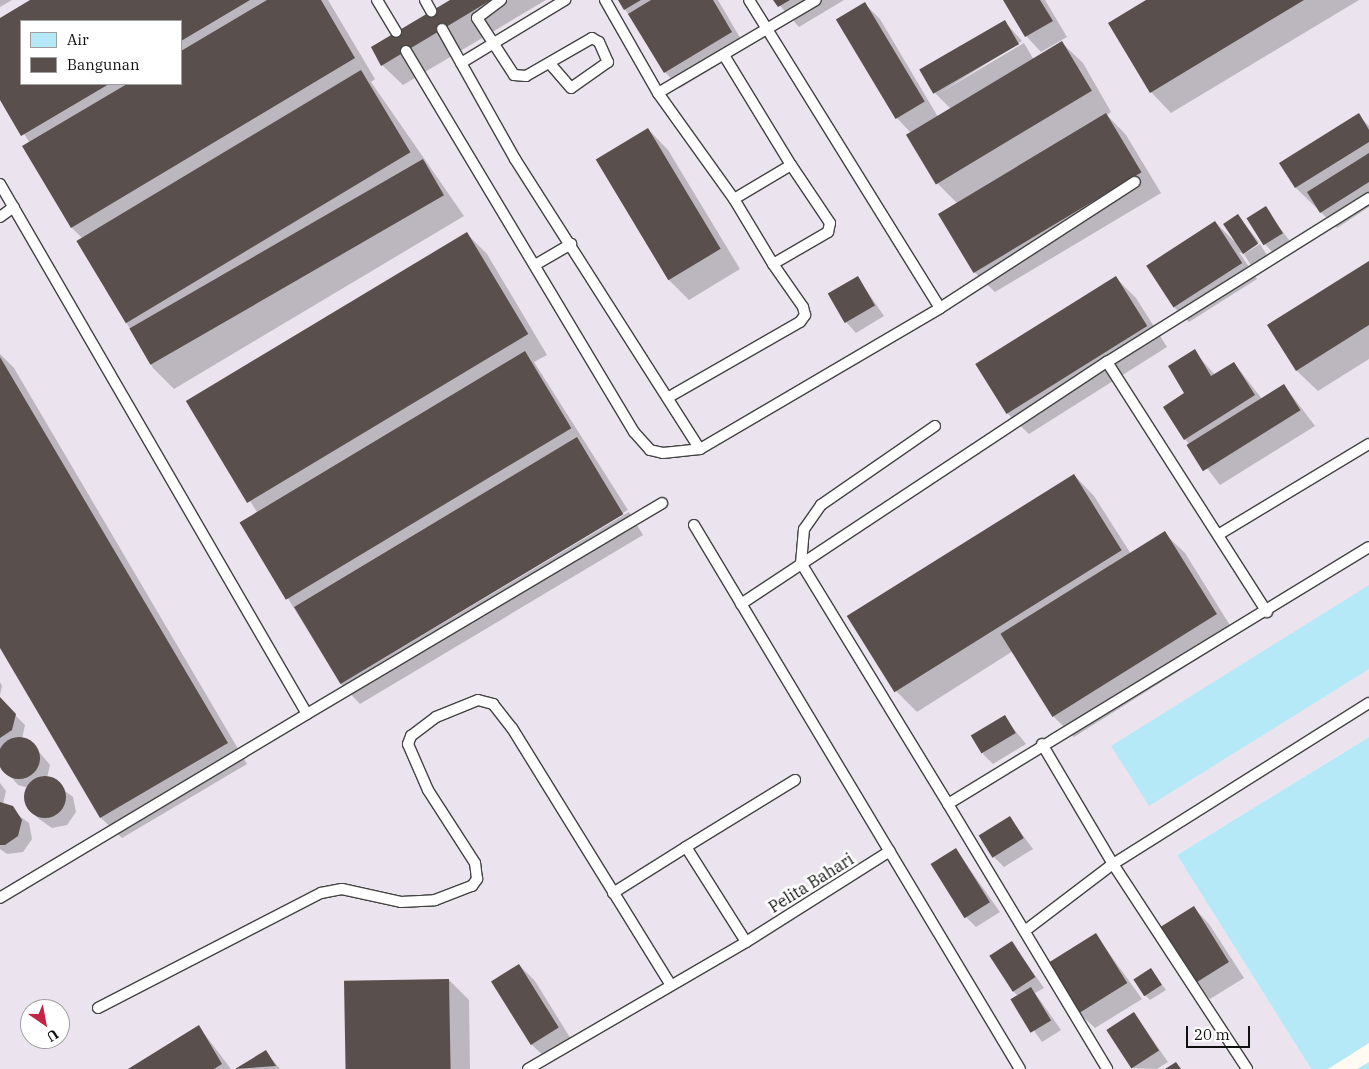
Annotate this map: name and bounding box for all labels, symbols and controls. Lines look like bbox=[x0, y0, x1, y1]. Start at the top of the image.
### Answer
legend bbox=[20, 20, 182, 85]
text: Air bbox=[67, 30, 89, 49]
text: Bangunan bbox=[67, 55, 140, 74]
street label: Pelita Bahari bbox=[765, 849, 857, 917]
north arrow bbox=[20, 999, 70, 1049]
scale bar bbox=[1189, 1016, 1253, 1048]
text: U bbox=[43, 1025, 62, 1046]
text: 20 m bbox=[1194, 1025, 1230, 1044]

